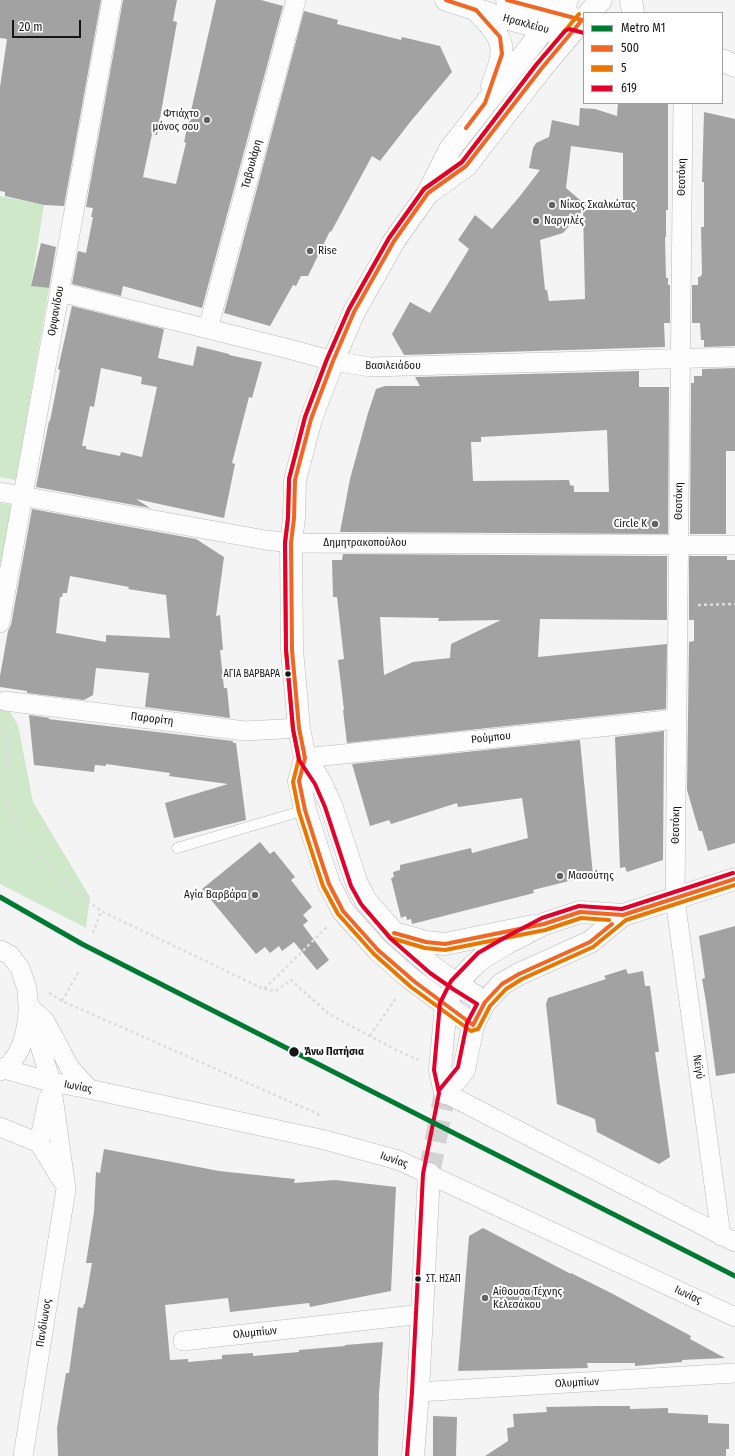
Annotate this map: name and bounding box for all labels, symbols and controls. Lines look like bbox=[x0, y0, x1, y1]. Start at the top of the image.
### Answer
street label: Ηρακλείου bbox=[501, 11, 551, 37]
scale bar bbox=[14, 12, 83, 38]
legend bbox=[583, 12, 723, 104]
text: 20 m bbox=[19, 20, 43, 34]
text: Metro Μ1 bbox=[621, 21, 665, 35]
text: 500 bbox=[621, 41, 639, 55]
text: 5 bbox=[621, 61, 627, 75]
text: 619 bbox=[621, 81, 637, 95]
place label: Φτιάχτο μόνος σου bbox=[152, 107, 199, 133]
marker: Φτιάχτο μόνος σου bbox=[202, 115, 212, 125]
street label: Ταβουλάρη bbox=[239, 138, 265, 190]
street label: Θεοτόκη bbox=[675, 158, 689, 196]
place label: Νίκος Σκαλκώτας bbox=[560, 198, 635, 212]
marker: Νίκος Σκαλκώτας bbox=[547, 200, 557, 210]
place label: Ναργιλές bbox=[544, 214, 584, 228]
marker: Ναργιλές bbox=[531, 216, 541, 226]
place label: Rise bbox=[318, 244, 337, 258]
marker: Rise bbox=[305, 246, 315, 256]
street label: Ορφανίδου bbox=[45, 285, 67, 337]
street label: Βασιλειάδου bbox=[365, 359, 421, 373]
street label: Θεοτόκη bbox=[672, 482, 686, 520]
place label: Circle K bbox=[614, 517, 647, 531]
marker: Circle K bbox=[650, 519, 660, 529]
street label: Δημητρακοπούλου bbox=[323, 536, 407, 550]
place label: ΑΓΙΑ ΒΑΡΒΑΡΑ bbox=[223, 668, 280, 680]
marker: ΑΓΙΑ ΒΑΡΒΑΡΑ bbox=[283, 669, 293, 679]
street label: Παρορίτη bbox=[130, 710, 174, 728]
street label: Ρούμπου bbox=[470, 729, 512, 747]
street label: Θεοτόκη bbox=[669, 806, 683, 844]
place label: Μασούτης bbox=[568, 869, 614, 883]
marker: Μασούτης bbox=[555, 871, 565, 881]
place label: Αγία Βαρβάρα bbox=[184, 888, 247, 902]
marker: Αγία Βαρβάρα bbox=[250, 890, 260, 900]
marker: Άνω Πατήσια bbox=[287, 1045, 301, 1059]
place label: Άνω Πατήσια bbox=[304, 1045, 364, 1059]
street label: Νεϊγύ bbox=[690, 1054, 706, 1080]
street label: Ιωνίας bbox=[63, 1078, 93, 1096]
street label: Ιωνίας bbox=[378, 1149, 410, 1171]
place label: ΣΤ. ΗΣΑΠ bbox=[426, 1273, 461, 1285]
marker: ΣΤ. ΗΣΑΠ bbox=[413, 1274, 423, 1284]
street label: Ιωνίας bbox=[672, 1283, 704, 1307]
place label: Αίθουσα Τέχνης Κελεσάκου bbox=[493, 1285, 562, 1311]
marker: Αίθουσα Τέχνης Κελεσάκου bbox=[480, 1293, 490, 1303]
street label: Πανδίωνος bbox=[34, 1298, 54, 1348]
street label: Ολυμπίων bbox=[232, 1324, 278, 1342]
street label: Ολυμπίων bbox=[555, 1375, 599, 1391]

